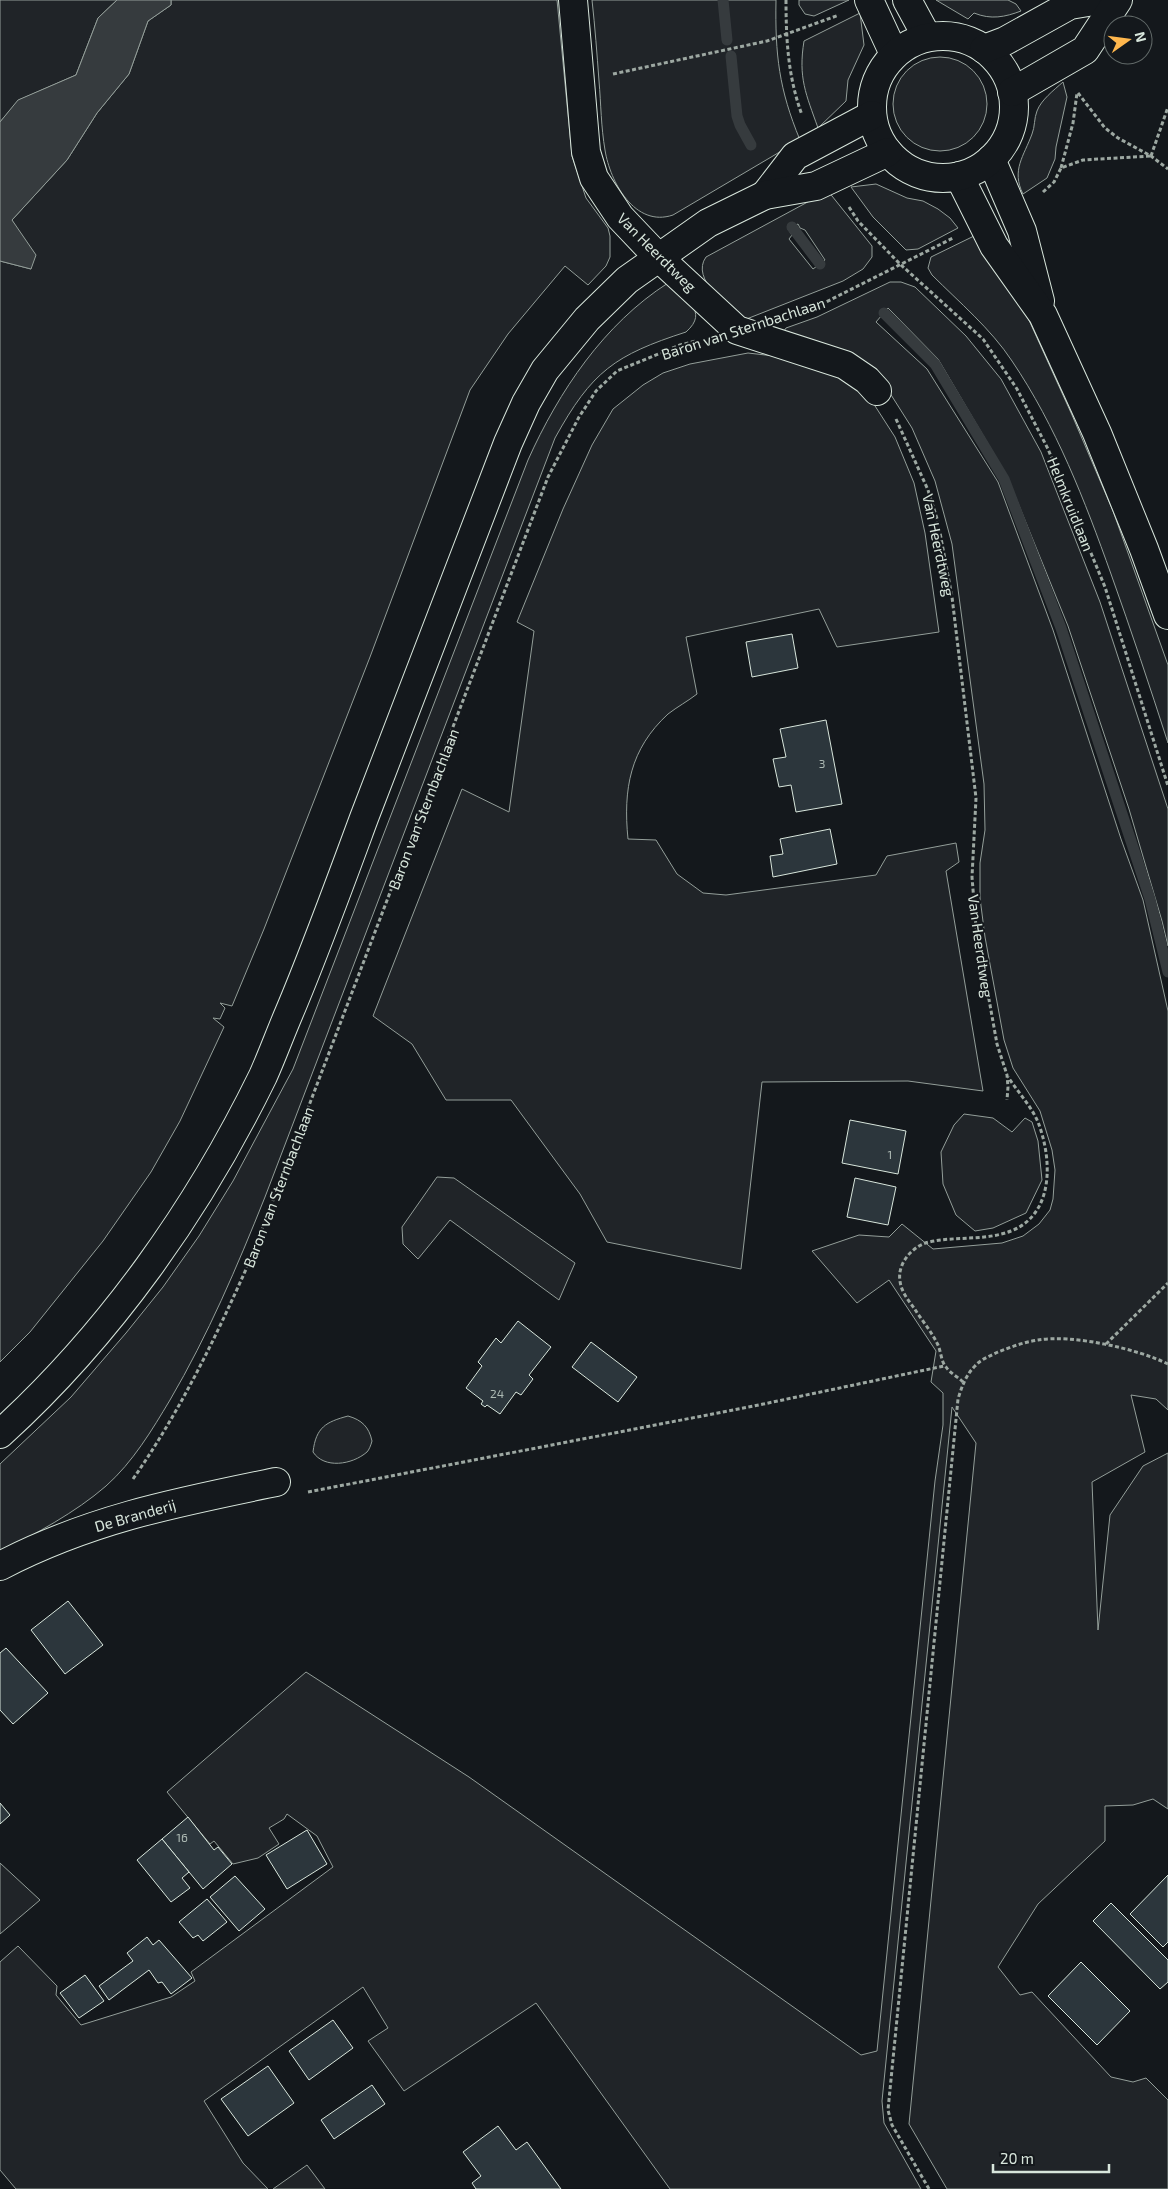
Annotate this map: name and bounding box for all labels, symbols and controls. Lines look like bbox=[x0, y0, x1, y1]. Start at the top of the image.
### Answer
north arrow bbox=[1103, 15, 1153, 65]
text: N bbox=[1132, 30, 1151, 44]
street label: Van Heerdtweg bbox=[614, 209, 701, 296]
street label: Baron van Sternbachlaan bbox=[659, 293, 827, 363]
street label: Helmkruidlaan bbox=[1044, 454, 1098, 554]
street label: Van Heerdtweg bbox=[919, 492, 959, 598]
street label: Baron van Sternbachlaan bbox=[384, 726, 462, 892]
house number: 3 bbox=[819, 756, 825, 770]
street label: Van Heerdtweg bbox=[965, 893, 997, 999]
street label: Baron van Sternbachlaan bbox=[239, 1104, 317, 1270]
house number: 1 bbox=[888, 1147, 892, 1161]
house number: 24 bbox=[490, 1386, 504, 1400]
street label: De Branderij bbox=[92, 1495, 178, 1536]
house number: 16 bbox=[176, 1830, 188, 1844]
scale bar bbox=[993, 2142, 1109, 2174]
text: 20 m bbox=[1000, 2149, 1034, 2167]

